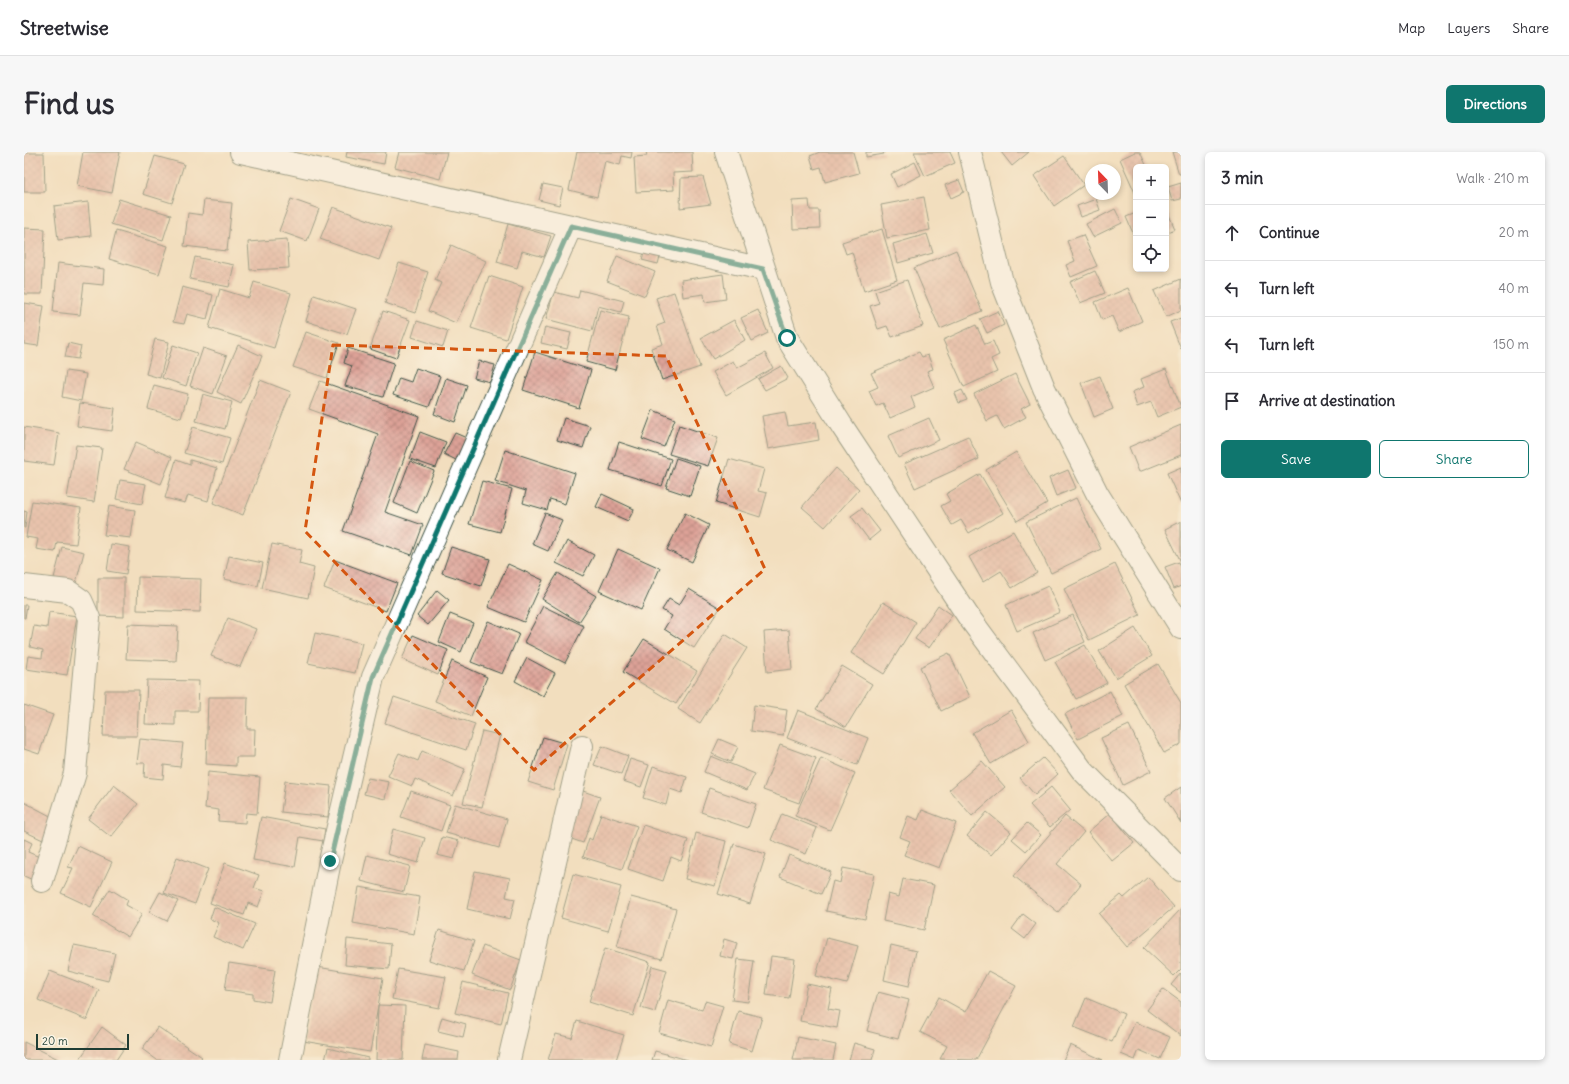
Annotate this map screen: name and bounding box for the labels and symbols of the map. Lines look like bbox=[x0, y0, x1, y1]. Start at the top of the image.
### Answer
north arrow bbox=[1085, 164, 1121, 200]
route start bbox=[778, 329, 796, 347]
route end bbox=[321, 852, 339, 870]
scale bar bbox=[36, 1032, 129, 1051]

